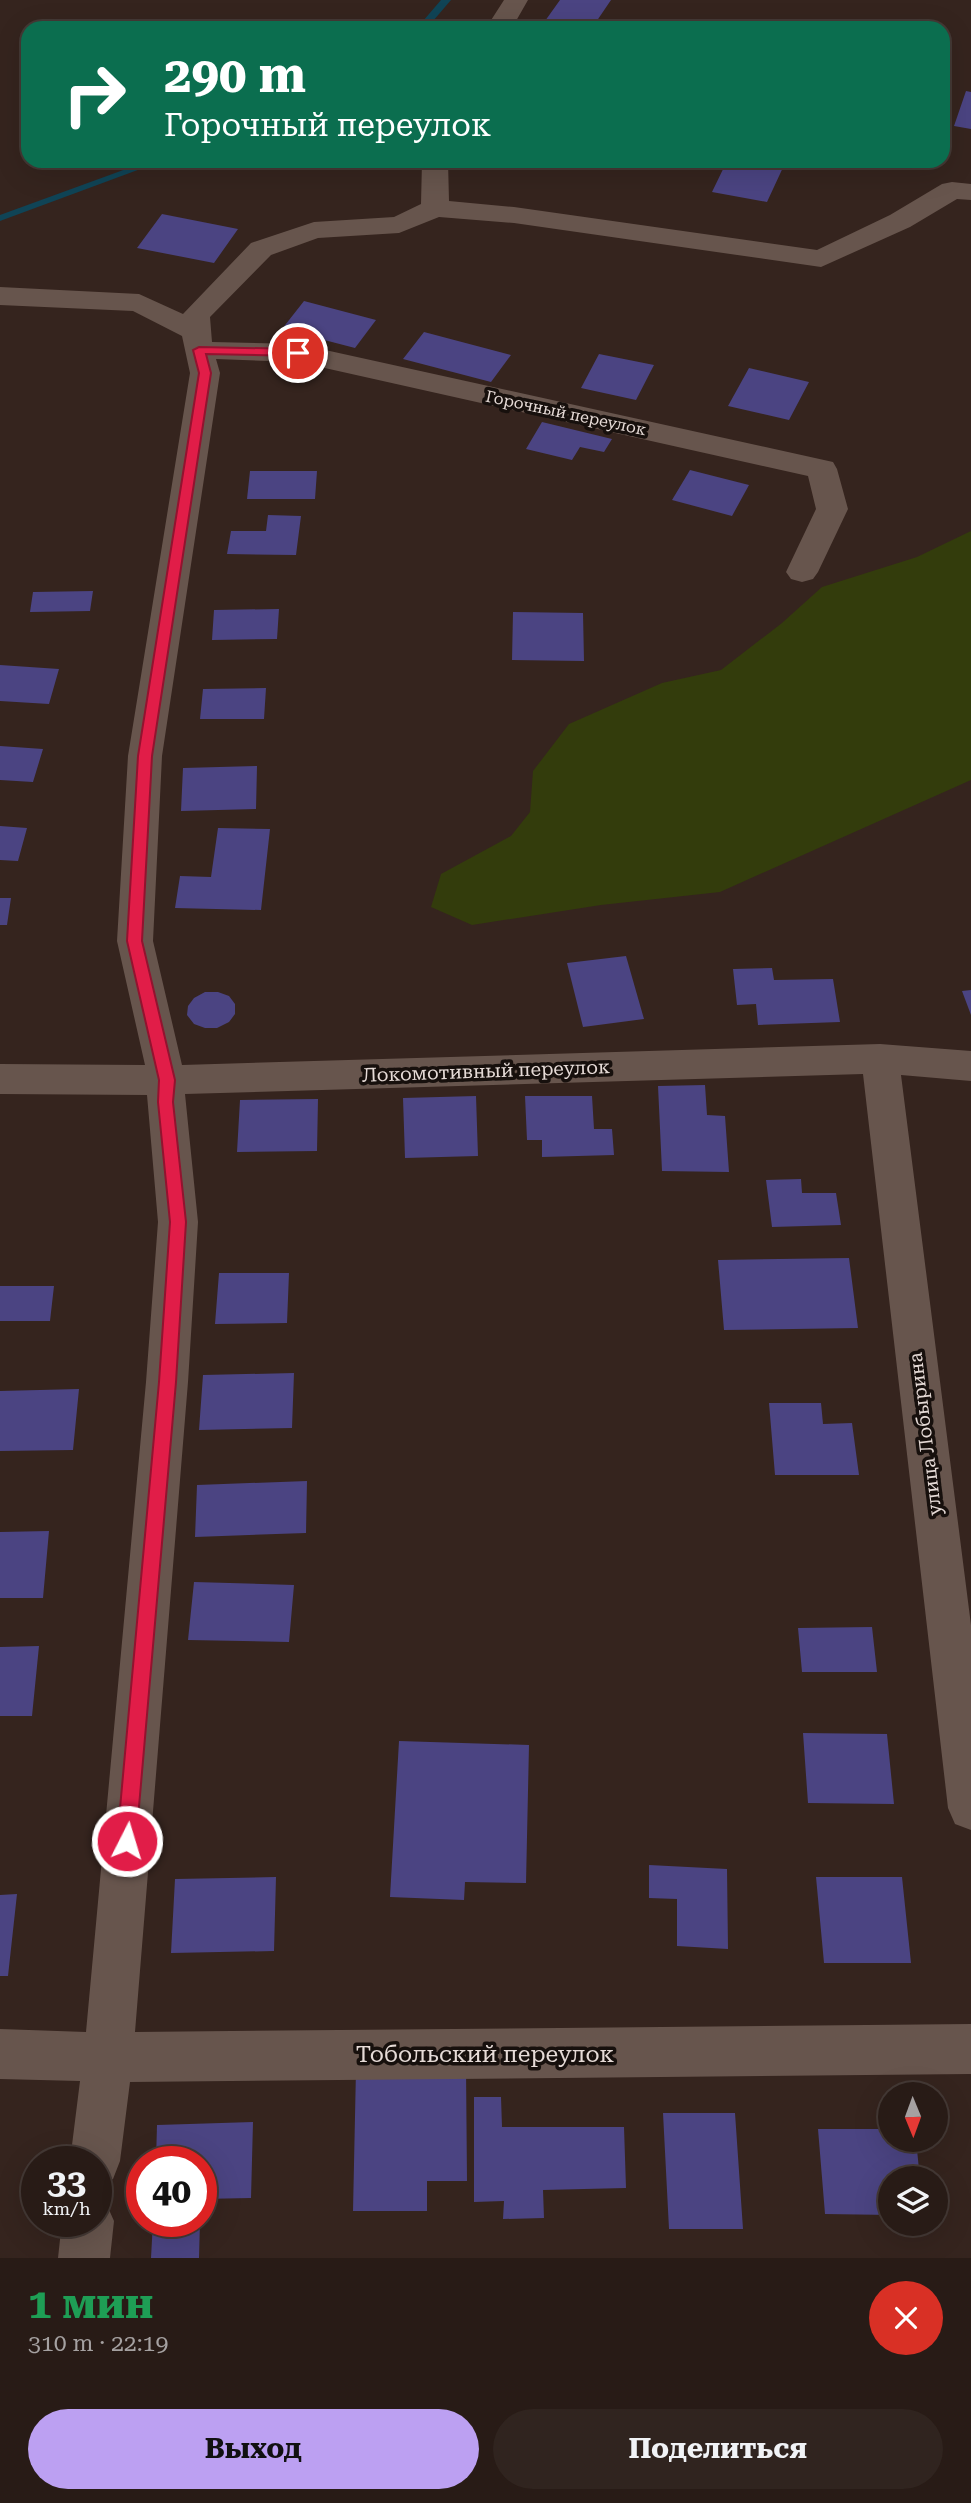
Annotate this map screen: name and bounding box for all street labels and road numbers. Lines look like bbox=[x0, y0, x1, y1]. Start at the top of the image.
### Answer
street label: Горочный переулок bbox=[484, 387, 648, 439]
street label: Локомотивный переулок bbox=[362, 1055, 610, 1087]
street label: улица Лобырина bbox=[903, 1350, 946, 1517]
street label: Тобольский переулок bbox=[356, 2041, 615, 2068]

